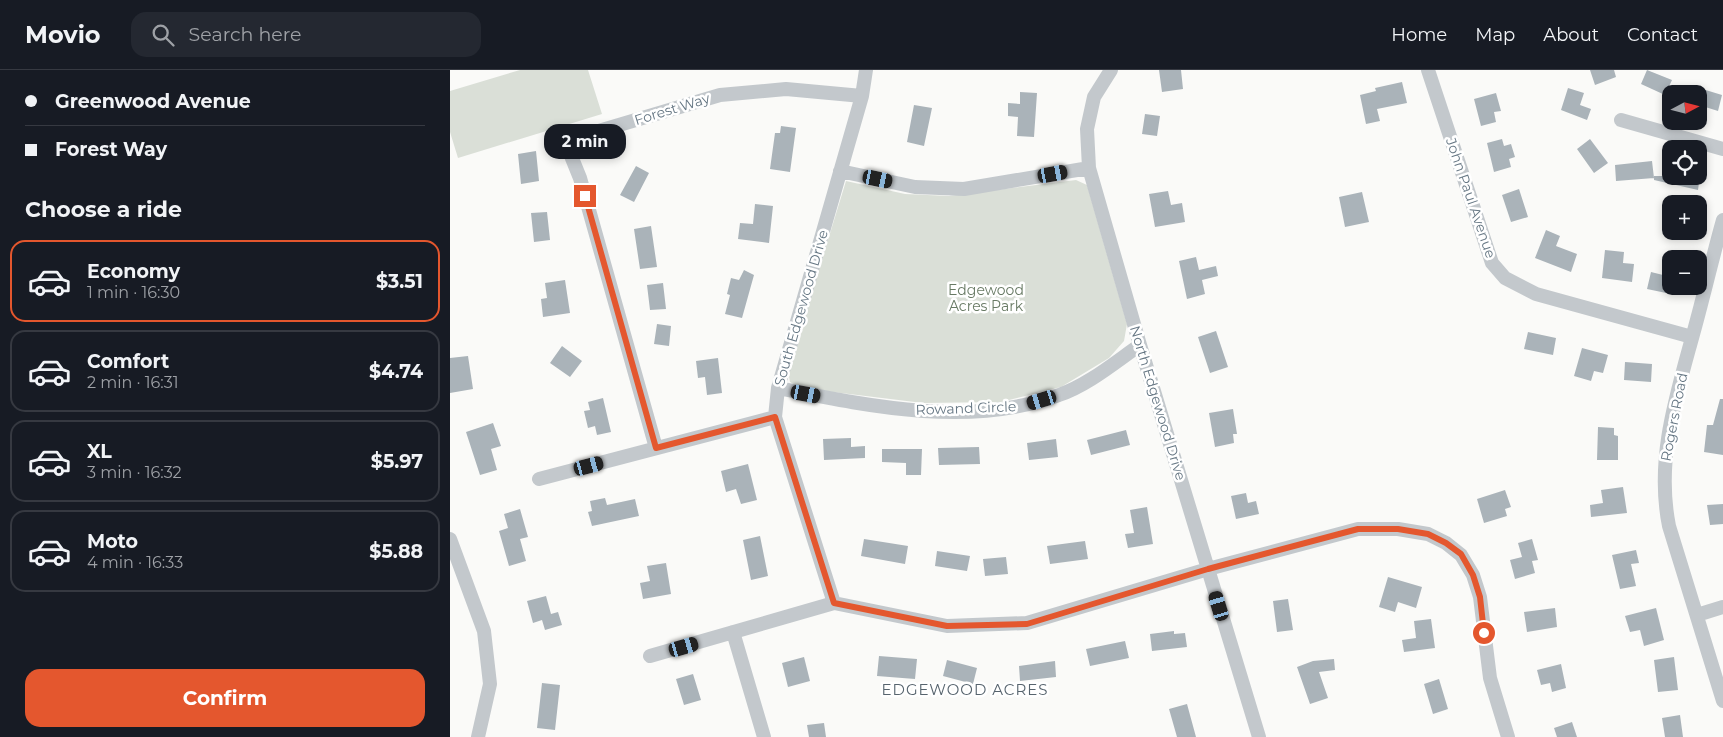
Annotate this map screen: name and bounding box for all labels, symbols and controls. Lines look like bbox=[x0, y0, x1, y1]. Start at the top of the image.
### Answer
search box bbox=[131, 12, 481, 57]
text: Movio bbox=[25, 20, 101, 49]
icon: search bbox=[149, 21, 177, 49]
text: Search here bbox=[189, 23, 302, 46]
text: Home bbox=[1391, 24, 1447, 46]
text: Map bbox=[1475, 24, 1515, 46]
text: About bbox=[1543, 24, 1599, 46]
text: Contact bbox=[1627, 24, 1698, 46]
north arrow bbox=[1662, 85, 1708, 130]
map controls bbox=[1662, 85, 1707, 295]
street label: Forest Way bbox=[632, 89, 712, 129]
text: Greenwood Avenue bbox=[55, 90, 251, 113]
callout: 2 min bbox=[544, 124, 626, 158]
text: 2 min bbox=[562, 132, 608, 151]
street label: John Paul Avenue bbox=[1442, 134, 1500, 261]
text: Forest Way bbox=[55, 138, 167, 161]
button: locate bbox=[1662, 140, 1707, 185]
car bbox=[1036, 164, 1069, 184]
car bbox=[861, 169, 894, 189]
route end bbox=[574, 185, 596, 207]
button: + bbox=[1662, 195, 1707, 240]
text: Choose a ride bbox=[25, 196, 182, 223]
street label: South Edgewood Drive bbox=[770, 228, 832, 388]
button: − bbox=[1662, 250, 1707, 295]
icon: car bbox=[27, 259, 72, 304]
text: Economy bbox=[87, 260, 180, 283]
text: $3.51 bbox=[376, 270, 423, 293]
park label: Edgewood Acres Park bbox=[948, 281, 1024, 315]
text: 1 min · 16:30 bbox=[87, 283, 180, 302]
street label: North Edgewood Drive bbox=[1126, 323, 1190, 483]
icon: car bbox=[27, 349, 72, 394]
text: Comfort bbox=[87, 350, 169, 373]
text: $4.74 bbox=[369, 360, 423, 383]
street label: Rogers Road bbox=[1657, 371, 1691, 463]
text: 2 min · 16:31 bbox=[87, 373, 179, 392]
car bbox=[789, 384, 822, 404]
car bbox=[1025, 388, 1058, 412]
street label: Rowand Circle bbox=[915, 397, 1017, 419]
icon: car bbox=[27, 439, 72, 484]
text: XL bbox=[87, 440, 112, 463]
text: $5.97 bbox=[371, 450, 423, 473]
car bbox=[572, 455, 605, 477]
text: 3 min · 16:32 bbox=[87, 463, 182, 482]
icon: car bbox=[27, 529, 72, 574]
text: Moto bbox=[87, 530, 138, 553]
text: $5.88 bbox=[369, 540, 423, 563]
text: 4 min · 16:33 bbox=[87, 553, 183, 572]
car bbox=[1207, 589, 1230, 623]
route start bbox=[1473, 622, 1495, 644]
car bbox=[667, 636, 700, 658]
button: Confirm bbox=[25, 669, 425, 727]
district label: EDGEWOOD ACRES bbox=[881, 680, 1049, 699]

